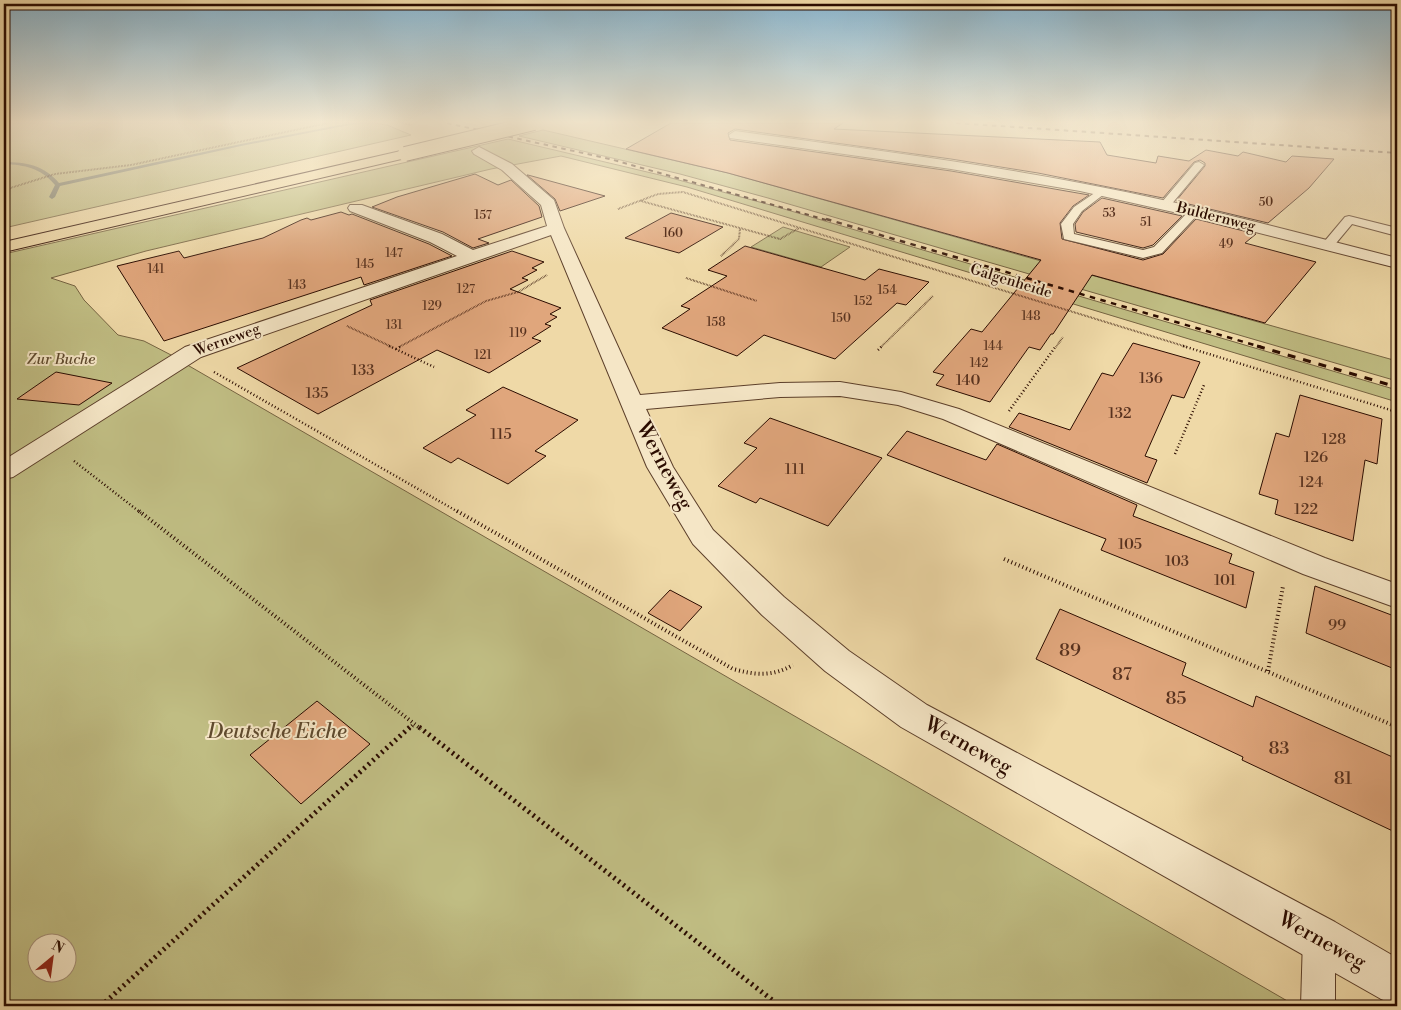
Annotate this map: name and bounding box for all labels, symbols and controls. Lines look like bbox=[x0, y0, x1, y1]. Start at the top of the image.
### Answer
house number: 50 bbox=[1259, 195, 1273, 210]
street label: Buldernweg bbox=[1173, 198, 1258, 236]
house number: 53 bbox=[1102, 206, 1116, 221]
house number: 157 bbox=[474, 208, 492, 223]
house number: 51 bbox=[1140, 215, 1153, 230]
house number: 160 bbox=[663, 226, 683, 241]
house number: 49 bbox=[1219, 237, 1233, 252]
house number: 147 bbox=[385, 246, 403, 261]
house number: 145 bbox=[356, 257, 375, 272]
street label: Galgenheide bbox=[968, 260, 1054, 302]
house number: 141 bbox=[147, 262, 165, 277]
house number: 143 bbox=[288, 278, 307, 293]
house number: 127 bbox=[457, 282, 475, 297]
house number: 154 bbox=[877, 283, 897, 298]
house number: 152 bbox=[854, 294, 872, 309]
house number: 129 bbox=[422, 299, 442, 314]
house number: 148 bbox=[1021, 309, 1041, 324]
house number: 150 bbox=[831, 311, 851, 326]
house number: 158 bbox=[706, 315, 726, 330]
house number: 131 bbox=[386, 318, 403, 333]
street label: Werneweg bbox=[190, 319, 263, 361]
house number: 119 bbox=[509, 326, 527, 341]
house number: 144 bbox=[983, 339, 1003, 354]
house number: 121 bbox=[474, 348, 493, 363]
park label: Zur Buche bbox=[27, 350, 95, 369]
house number: 142 bbox=[970, 356, 988, 371]
house number: 133 bbox=[351, 361, 375, 380]
house number: 136 bbox=[1139, 369, 1163, 388]
house number: 140 bbox=[956, 371, 980, 390]
house number: 135 bbox=[305, 384, 329, 403]
house number: 132 bbox=[1108, 404, 1132, 423]
street label: Werneweg bbox=[629, 416, 698, 515]
house number: 115 bbox=[490, 425, 512, 444]
house number: 128 bbox=[1322, 430, 1346, 449]
house number: 126 bbox=[1304, 448, 1328, 467]
house number: 111 bbox=[785, 460, 806, 479]
house number: 124 bbox=[1299, 473, 1323, 492]
house number: 122 bbox=[1294, 500, 1318, 519]
house number: 105 bbox=[1118, 535, 1142, 554]
house number: 103 bbox=[1165, 552, 1189, 571]
house number: 101 bbox=[1214, 571, 1236, 590]
house number: 99 bbox=[1328, 616, 1346, 635]
house number: 89 bbox=[1059, 639, 1081, 662]
house number: 87 bbox=[1112, 663, 1132, 686]
house number: 85 bbox=[1166, 687, 1187, 710]
street label: Werneweg bbox=[919, 711, 1017, 781]
park label: Deutsche Eiche bbox=[206, 719, 347, 745]
house number: 83 bbox=[1269, 737, 1290, 760]
house number: 81 bbox=[1334, 767, 1352, 790]
street label: Werneweg bbox=[1273, 906, 1371, 976]
north arrow bbox=[28, 932, 78, 982]
text: N bbox=[49, 937, 67, 958]

